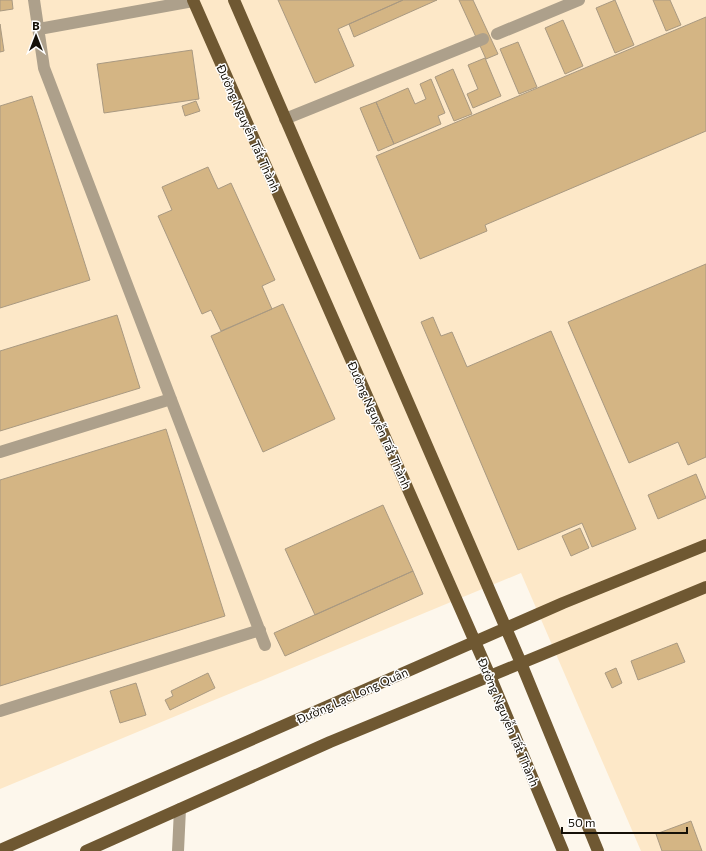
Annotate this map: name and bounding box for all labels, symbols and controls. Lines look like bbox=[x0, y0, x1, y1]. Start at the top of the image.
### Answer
north arrow bbox=[16, 16, 56, 56]
text: B bbox=[32, 19, 40, 32]
street label: Đường Nguyễn Tất Thành bbox=[214, 61, 283, 194]
street label: Đường Nguyễn Tất Thành bbox=[345, 358, 414, 491]
street label: Đường Nguyễn Tất Thành bbox=[475, 655, 542, 788]
street label: Đường Lạc Long Quân bbox=[293, 664, 410, 726]
scale bar bbox=[562, 809, 687, 835]
text: 50 m bbox=[568, 815, 596, 829]

